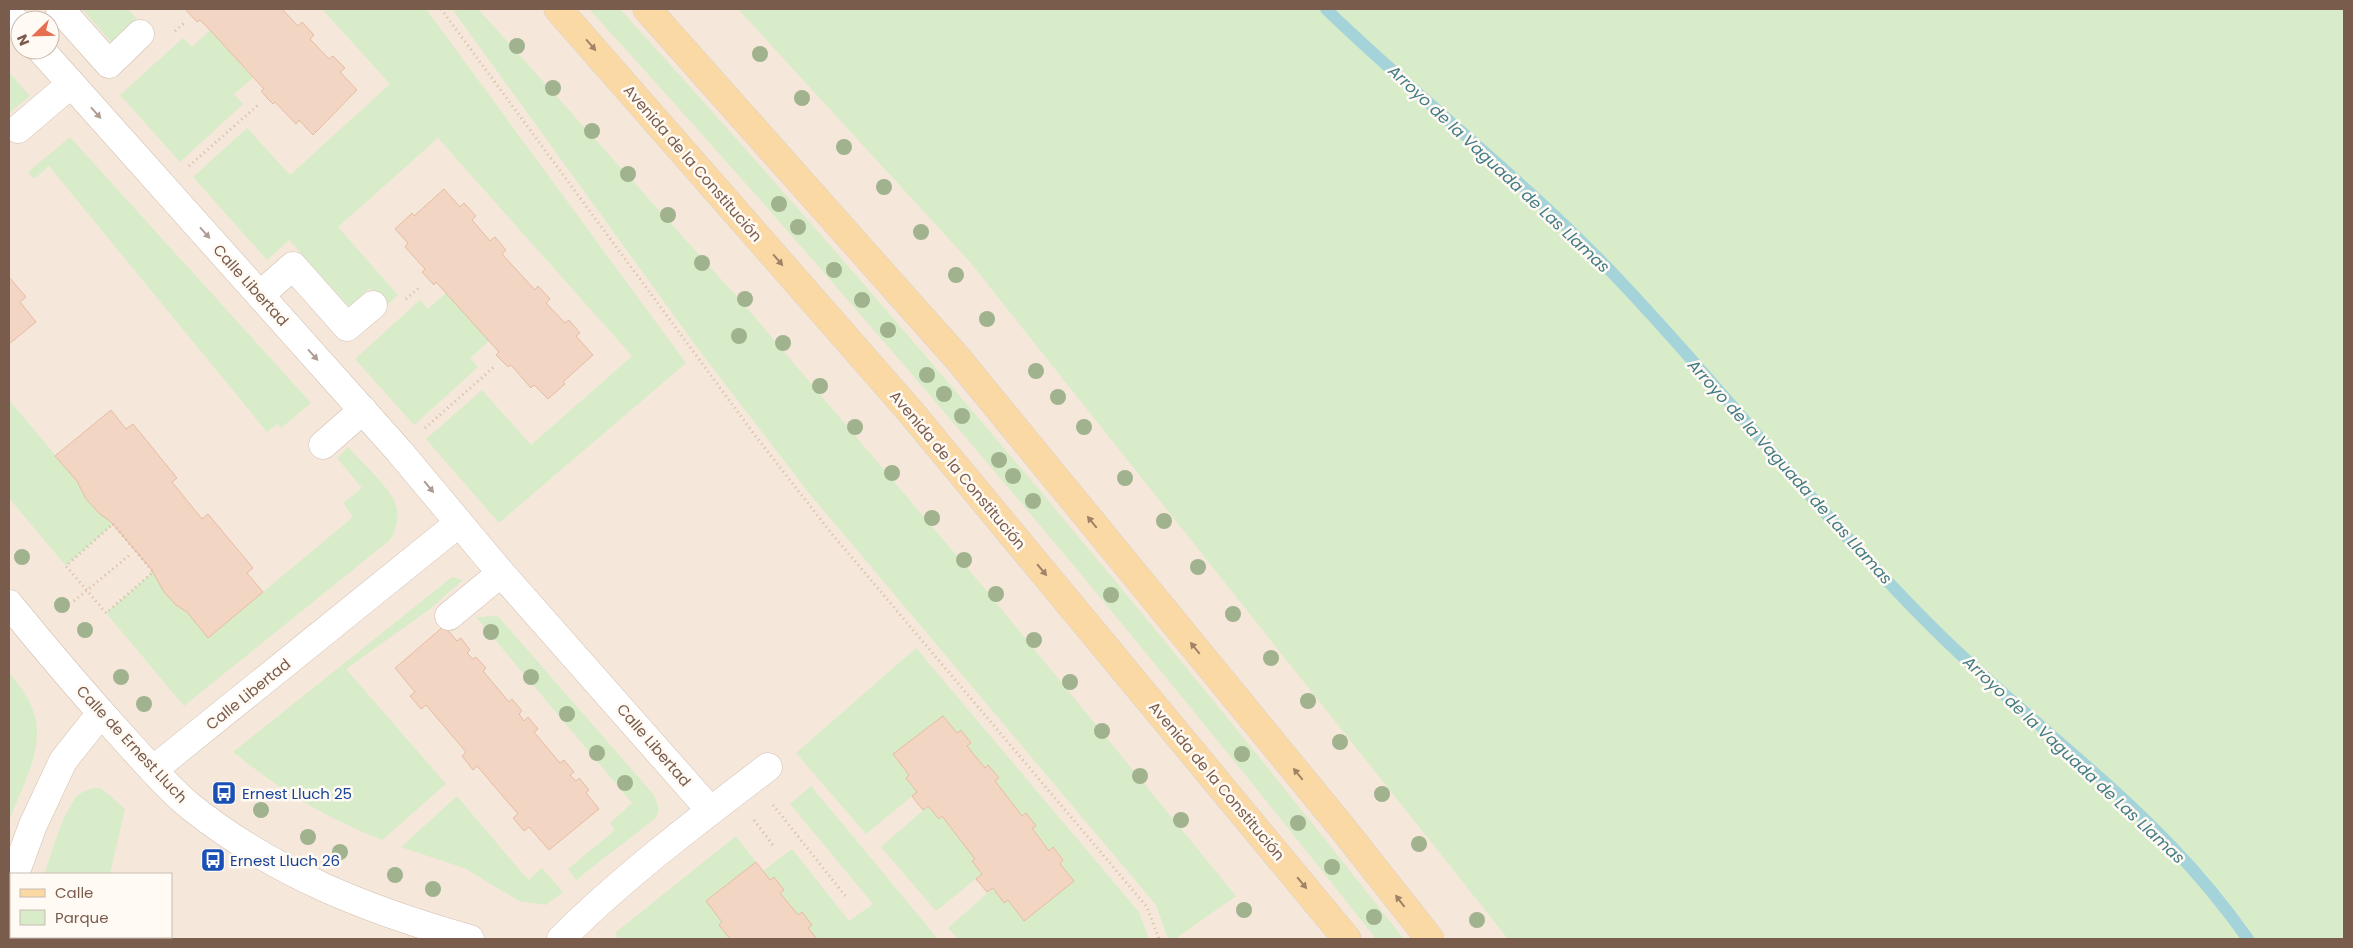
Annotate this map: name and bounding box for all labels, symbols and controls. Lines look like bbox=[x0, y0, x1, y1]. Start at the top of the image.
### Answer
north arrow bbox=[10, 10, 60, 60]
text: N bbox=[12, 31, 34, 49]
one-way arrow bbox=[585, 38, 597, 50]
water label: Arroyo de la Vaguada de Las Llamas bbox=[1382, 59, 1615, 278]
street label: Avenida de la Constitución bbox=[619, 80, 767, 246]
one-way arrow bbox=[90, 106, 102, 118]
one-way arrow bbox=[199, 227, 211, 239]
street label: Calle Libertad bbox=[209, 240, 293, 330]
one-way arrow bbox=[772, 253, 784, 265]
one-way arrow bbox=[307, 348, 319, 360]
water label: Arroyo de la Vaguada de Las Llamas bbox=[1682, 354, 1897, 590]
street label: Avenida de la Constitución bbox=[885, 386, 1031, 554]
one-way arrow bbox=[423, 480, 434, 493]
one-way arrow bbox=[1087, 516, 1098, 529]
one-way arrow bbox=[1036, 563, 1047, 576]
one-way arrow bbox=[1190, 642, 1201, 655]
water label: Arroyo de la Vaguada de Las Llamas bbox=[1957, 650, 2190, 869]
street label: Calle Libertad bbox=[201, 653, 295, 735]
street label: Calle de Ernest Lluch bbox=[72, 681, 192, 807]
street label: Avenida de la Constitución bbox=[1144, 697, 1290, 865]
street label: Calle Libertad bbox=[612, 699, 696, 791]
one-way arrow bbox=[1293, 768, 1304, 781]
bus stop icon: Ernest Lluch 25 bbox=[211, 780, 237, 806]
place label: Ernest Lluch 25 bbox=[242, 783, 352, 804]
bus stop icon: Ernest Lluch 26 bbox=[200, 847, 226, 873]
place label: Ernest Lluch 26 bbox=[230, 850, 340, 871]
legend bbox=[10, 873, 172, 938]
one-way arrow bbox=[1297, 877, 1308, 890]
text: Calle bbox=[55, 882, 93, 903]
one-way arrow bbox=[1394, 895, 1405, 908]
text: Parque bbox=[55, 907, 108, 928]

